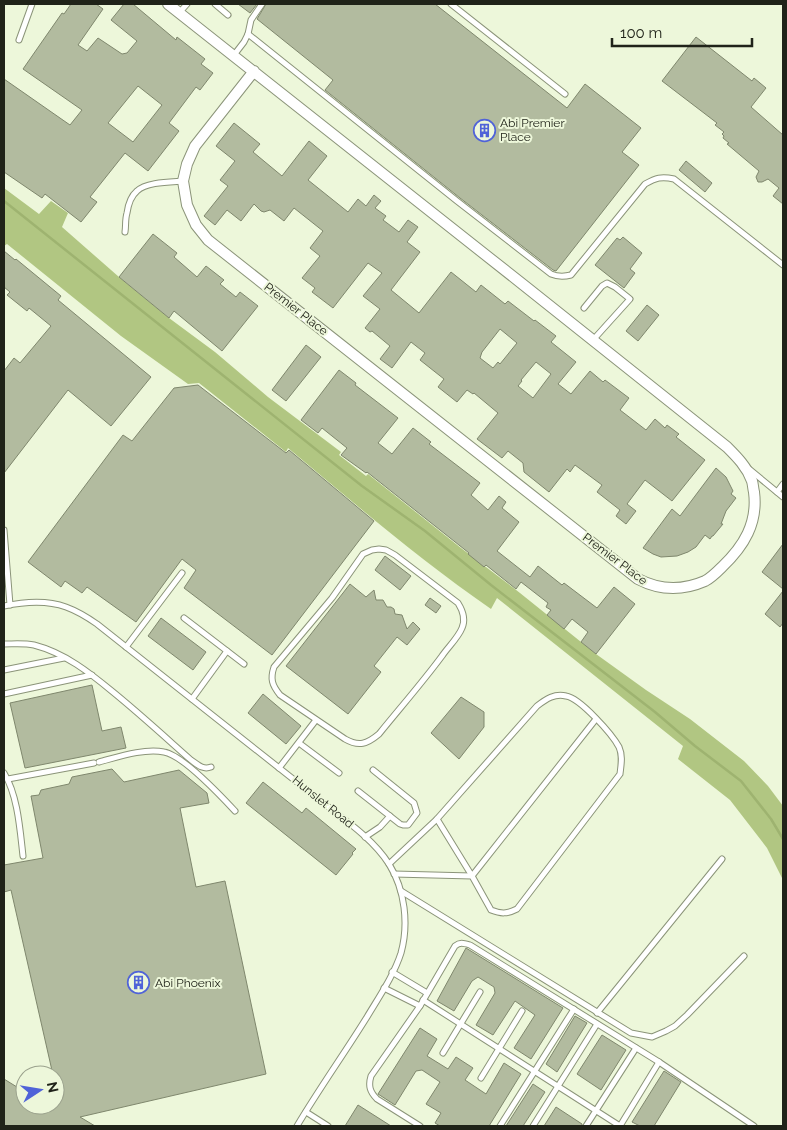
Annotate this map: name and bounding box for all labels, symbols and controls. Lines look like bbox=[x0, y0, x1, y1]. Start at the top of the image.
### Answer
scale bar bbox=[612, 15, 752, 47]
text: 100 m bbox=[620, 24, 662, 42]
place label: Abi Premier Place bbox=[500, 116, 565, 144]
building icon: Abi Premier Place bbox=[472, 118, 496, 142]
street label: Premier Place bbox=[261, 280, 331, 338]
street label: Premier Place bbox=[580, 530, 650, 588]
street label: Hunslet Road bbox=[289, 773, 357, 831]
building icon: Abi Phoenix bbox=[127, 971, 151, 995]
place label: Abi Phoenix bbox=[155, 976, 221, 990]
north arrow bbox=[15, 1065, 65, 1115]
text: N bbox=[44, 1080, 62, 1094]

